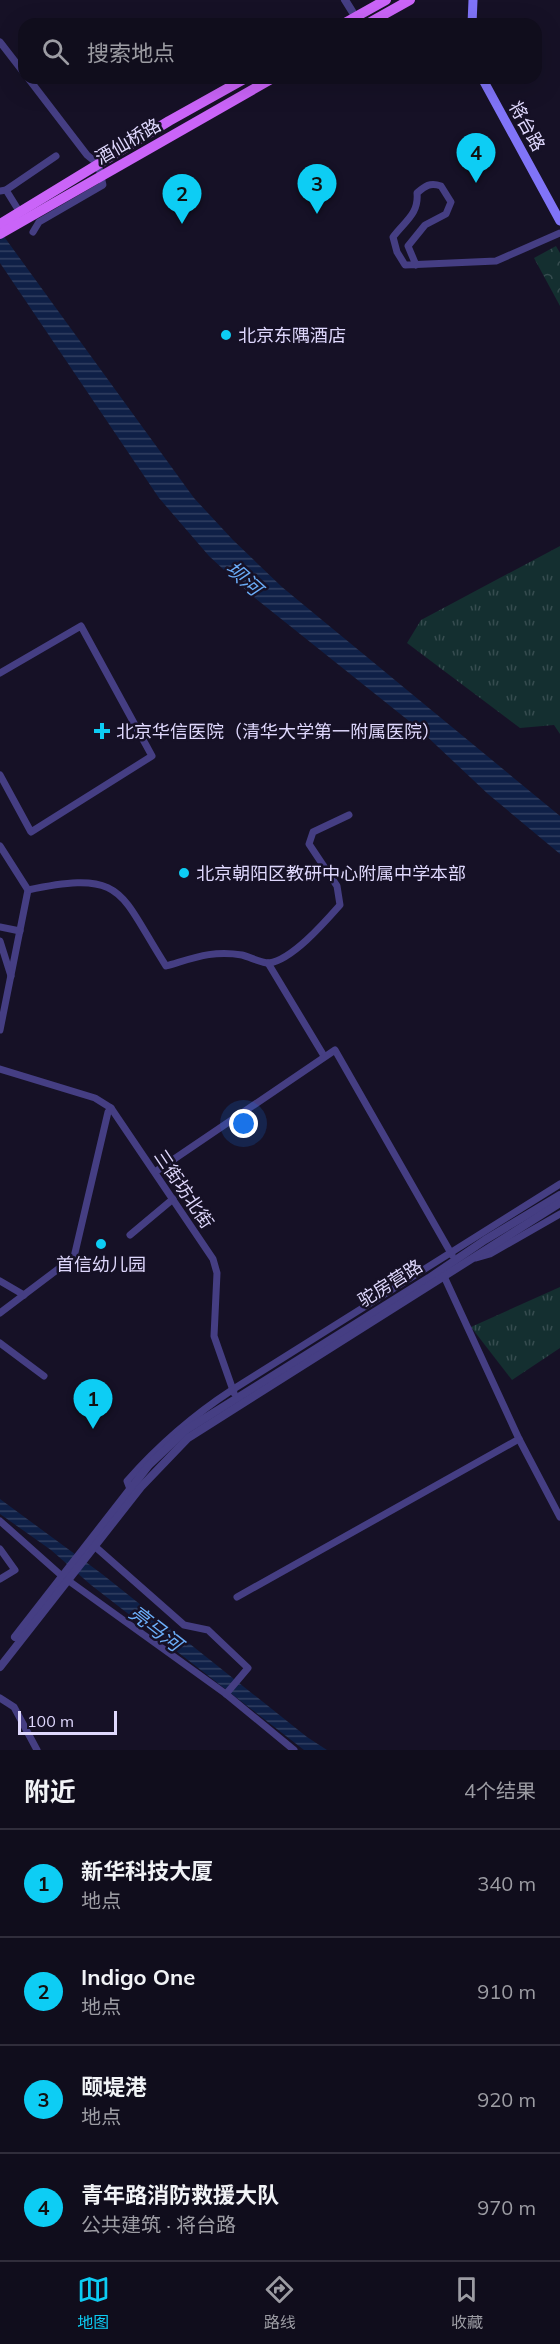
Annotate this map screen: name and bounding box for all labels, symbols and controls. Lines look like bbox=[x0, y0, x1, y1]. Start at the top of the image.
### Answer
search box bbox=[18, 18, 542, 84]
icon: search bbox=[39, 35, 72, 68]
text: 搜索地点 bbox=[87, 39, 175, 67]
street label: 将台路 bbox=[504, 97, 550, 155]
street label: 酒仙桥路 bbox=[91, 113, 165, 169]
pin: 4 bbox=[456, 134, 496, 183]
pin: 3 bbox=[298, 164, 336, 214]
pin: 2 bbox=[162, 174, 201, 224]
place label: 北京东隅酒店 bbox=[238, 324, 346, 347]
marker: 北京东隅酒店 bbox=[219, 328, 233, 342]
water label: 坝河 bbox=[221, 555, 270, 603]
place label: 北京华信医院（清华大学第一附属医院） bbox=[116, 720, 440, 743]
marker: 北京华信医院（清华大学第一附属医院） bbox=[93, 722, 111, 740]
place label: 北京朝阳区教研中心附属中学本部 bbox=[196, 862, 466, 885]
marker: 北京朝阳区教研中心附属中学本部 bbox=[177, 866, 191, 880]
your location bbox=[229, 1109, 258, 1138]
street label: 三街坊北街 bbox=[149, 1145, 219, 1233]
marker: 首信幼儿园 bbox=[94, 1237, 108, 1251]
place label: 首信幼儿园 bbox=[56, 1253, 146, 1276]
street label: 驼房营路 bbox=[353, 1254, 427, 1312]
pin: 1 bbox=[74, 1380, 112, 1429]
water label: 亮马河 bbox=[125, 1600, 190, 1659]
scale bar bbox=[18, 1708, 117, 1736]
text: 100 m bbox=[27, 1711, 74, 1731]
text: 附近 bbox=[24, 1775, 76, 1808]
text: 4个结果 bbox=[464, 1778, 536, 1803]
text: 新华科技大厦 bbox=[81, 1857, 213, 1885]
text: 1 bbox=[38, 1871, 50, 1896]
text: 340 m bbox=[477, 1871, 536, 1896]
text: 地点 bbox=[81, 1888, 121, 1913]
text: Indigo One bbox=[81, 1963, 195, 1991]
text: 2 bbox=[38, 1979, 50, 2004]
text: 910 m bbox=[477, 1979, 536, 2004]
text: 地点 bbox=[81, 1994, 121, 2019]
text: 颐堤港 bbox=[81, 2073, 147, 2101]
text: 3 bbox=[38, 2087, 50, 2112]
text: 920 m bbox=[477, 2087, 536, 2112]
text: 地点 bbox=[81, 2104, 121, 2129]
text: 青年路消防救援大队 bbox=[81, 2181, 279, 2209]
text: 4 bbox=[38, 2195, 50, 2220]
text: 970 m bbox=[477, 2195, 536, 2220]
text: 公共建筑 · 将台路 bbox=[81, 2212, 236, 2237]
tab: 地图 bbox=[77, 2273, 110, 2333]
tab: 路线 bbox=[263, 2273, 296, 2333]
tab: 收藏 bbox=[450, 2273, 483, 2333]

